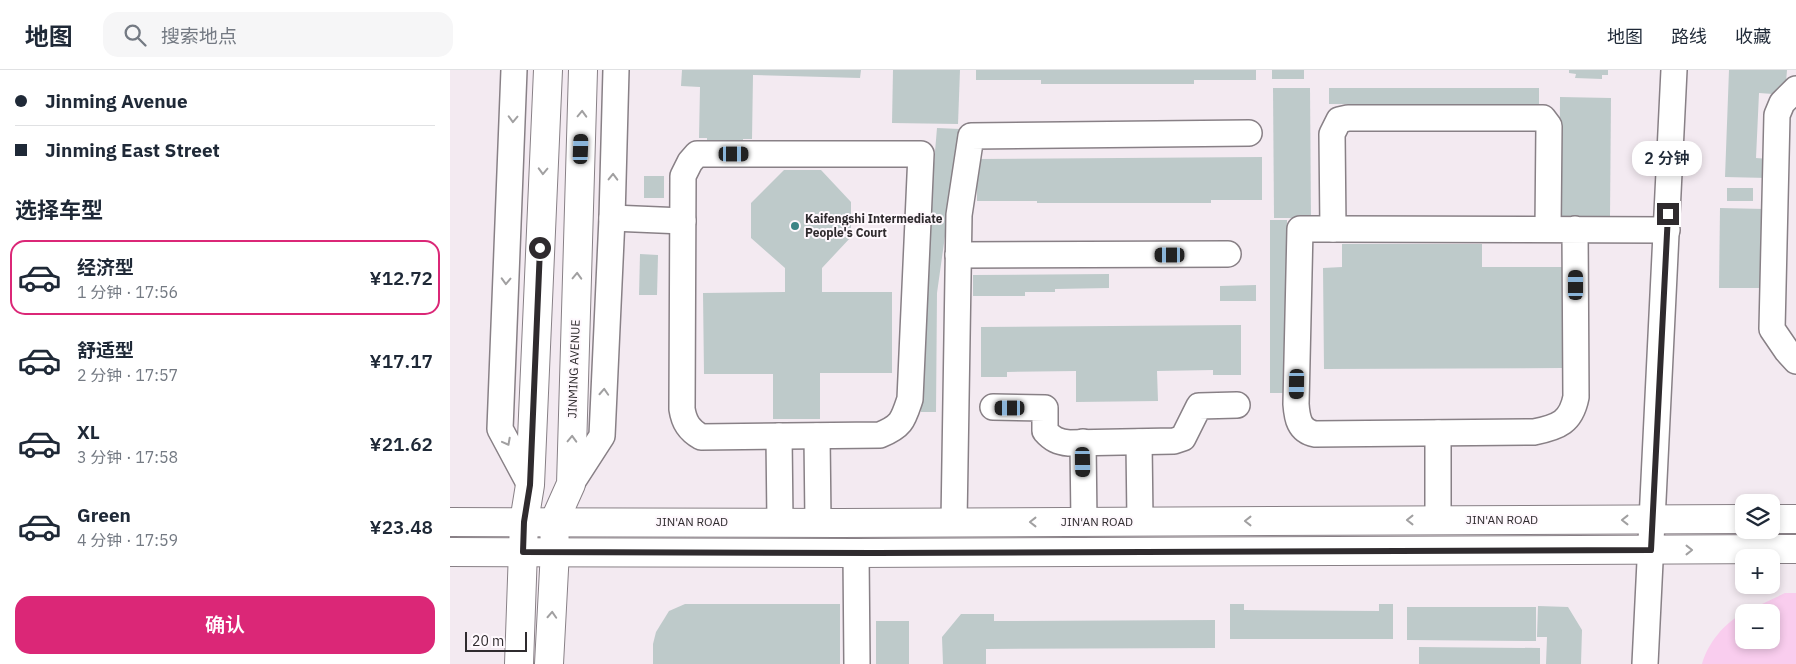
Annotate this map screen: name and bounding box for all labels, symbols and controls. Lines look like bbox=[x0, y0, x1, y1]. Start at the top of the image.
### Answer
search box bbox=[103, 12, 453, 57]
text: 地图 bbox=[25, 20, 73, 52]
icon: search bbox=[121, 21, 149, 49]
text: 搜索地点 bbox=[161, 24, 237, 48]
text: 地图 bbox=[1607, 25, 1643, 48]
text: 路线 bbox=[1671, 25, 1707, 48]
text: 收藏 bbox=[1735, 25, 1771, 48]
text: Jinming Avenue bbox=[45, 89, 188, 113]
one-way arrow bbox=[577, 110, 587, 118]
one-way arrow bbox=[507, 115, 518, 123]
car bbox=[572, 134, 589, 164]
text: Jinming East Street bbox=[45, 138, 220, 162]
callout: 2 分钟 bbox=[1633, 142, 1703, 176]
car bbox=[719, 147, 749, 162]
text: 2 分钟 bbox=[1644, 148, 1690, 168]
one-way arrow bbox=[538, 167, 549, 175]
one-way arrow bbox=[608, 173, 618, 181]
text: 选择车型 bbox=[15, 195, 103, 224]
route end bbox=[1657, 203, 1679, 225]
place label: Kaifengshi Intermediate People's Court bbox=[805, 211, 943, 240]
marker: Kaifengshi Intermediate People's Court bbox=[789, 220, 801, 232]
route start bbox=[529, 237, 551, 259]
car bbox=[1155, 248, 1185, 263]
icon: car bbox=[17, 255, 62, 300]
text: 经济型 bbox=[77, 255, 134, 279]
text: ¥12.72 bbox=[370, 266, 433, 290]
car bbox=[1568, 270, 1583, 300]
one-way arrow bbox=[572, 272, 582, 280]
one-way arrow bbox=[501, 278, 511, 285]
text: 1 分钟 · 17:56 bbox=[77, 282, 178, 302]
street label: JINMING AVENUE bbox=[564, 319, 583, 419]
icon: car bbox=[17, 338, 62, 383]
text: 舒适型 bbox=[77, 338, 134, 362]
text: ¥17.17 bbox=[370, 349, 433, 373]
text: 2 分钟 · 17:57 bbox=[77, 365, 178, 385]
car bbox=[1289, 369, 1304, 399]
one-way arrow bbox=[599, 388, 610, 396]
car bbox=[995, 401, 1025, 416]
text: XL bbox=[77, 420, 100, 444]
icon: car bbox=[17, 421, 62, 466]
text: ¥21.62 bbox=[370, 432, 433, 456]
one-way arrow bbox=[567, 434, 577, 442]
one-way arrow bbox=[501, 436, 511, 445]
text: 3 分钟 · 17:58 bbox=[77, 447, 178, 467]
car bbox=[1075, 447, 1090, 477]
map controls bbox=[1735, 494, 1780, 649]
button: layers bbox=[1735, 494, 1780, 539]
text: Green bbox=[77, 503, 131, 527]
icon: car bbox=[17, 504, 62, 549]
street label: JIN'AN ROAD bbox=[1466, 512, 1538, 527]
street label: JIN'AN ROAD bbox=[656, 514, 728, 529]
street label: JIN'AN ROAD bbox=[1061, 514, 1133, 529]
text: ¥23.48 bbox=[370, 515, 433, 539]
one-way arrow bbox=[1406, 515, 1414, 525]
one-way arrow bbox=[1621, 515, 1628, 525]
one-way arrow bbox=[1243, 516, 1251, 526]
one-way arrow bbox=[1028, 517, 1036, 527]
text: 4 分钟 · 17:59 bbox=[77, 530, 178, 550]
one-way arrow bbox=[1685, 545, 1693, 555]
button: + bbox=[1735, 549, 1780, 594]
button: 确认 bbox=[15, 596, 435, 654]
button: − bbox=[1735, 604, 1780, 649]
one-way arrow bbox=[546, 611, 557, 619]
scale bar bbox=[465, 629, 528, 652]
text: 20 m bbox=[472, 632, 504, 650]

